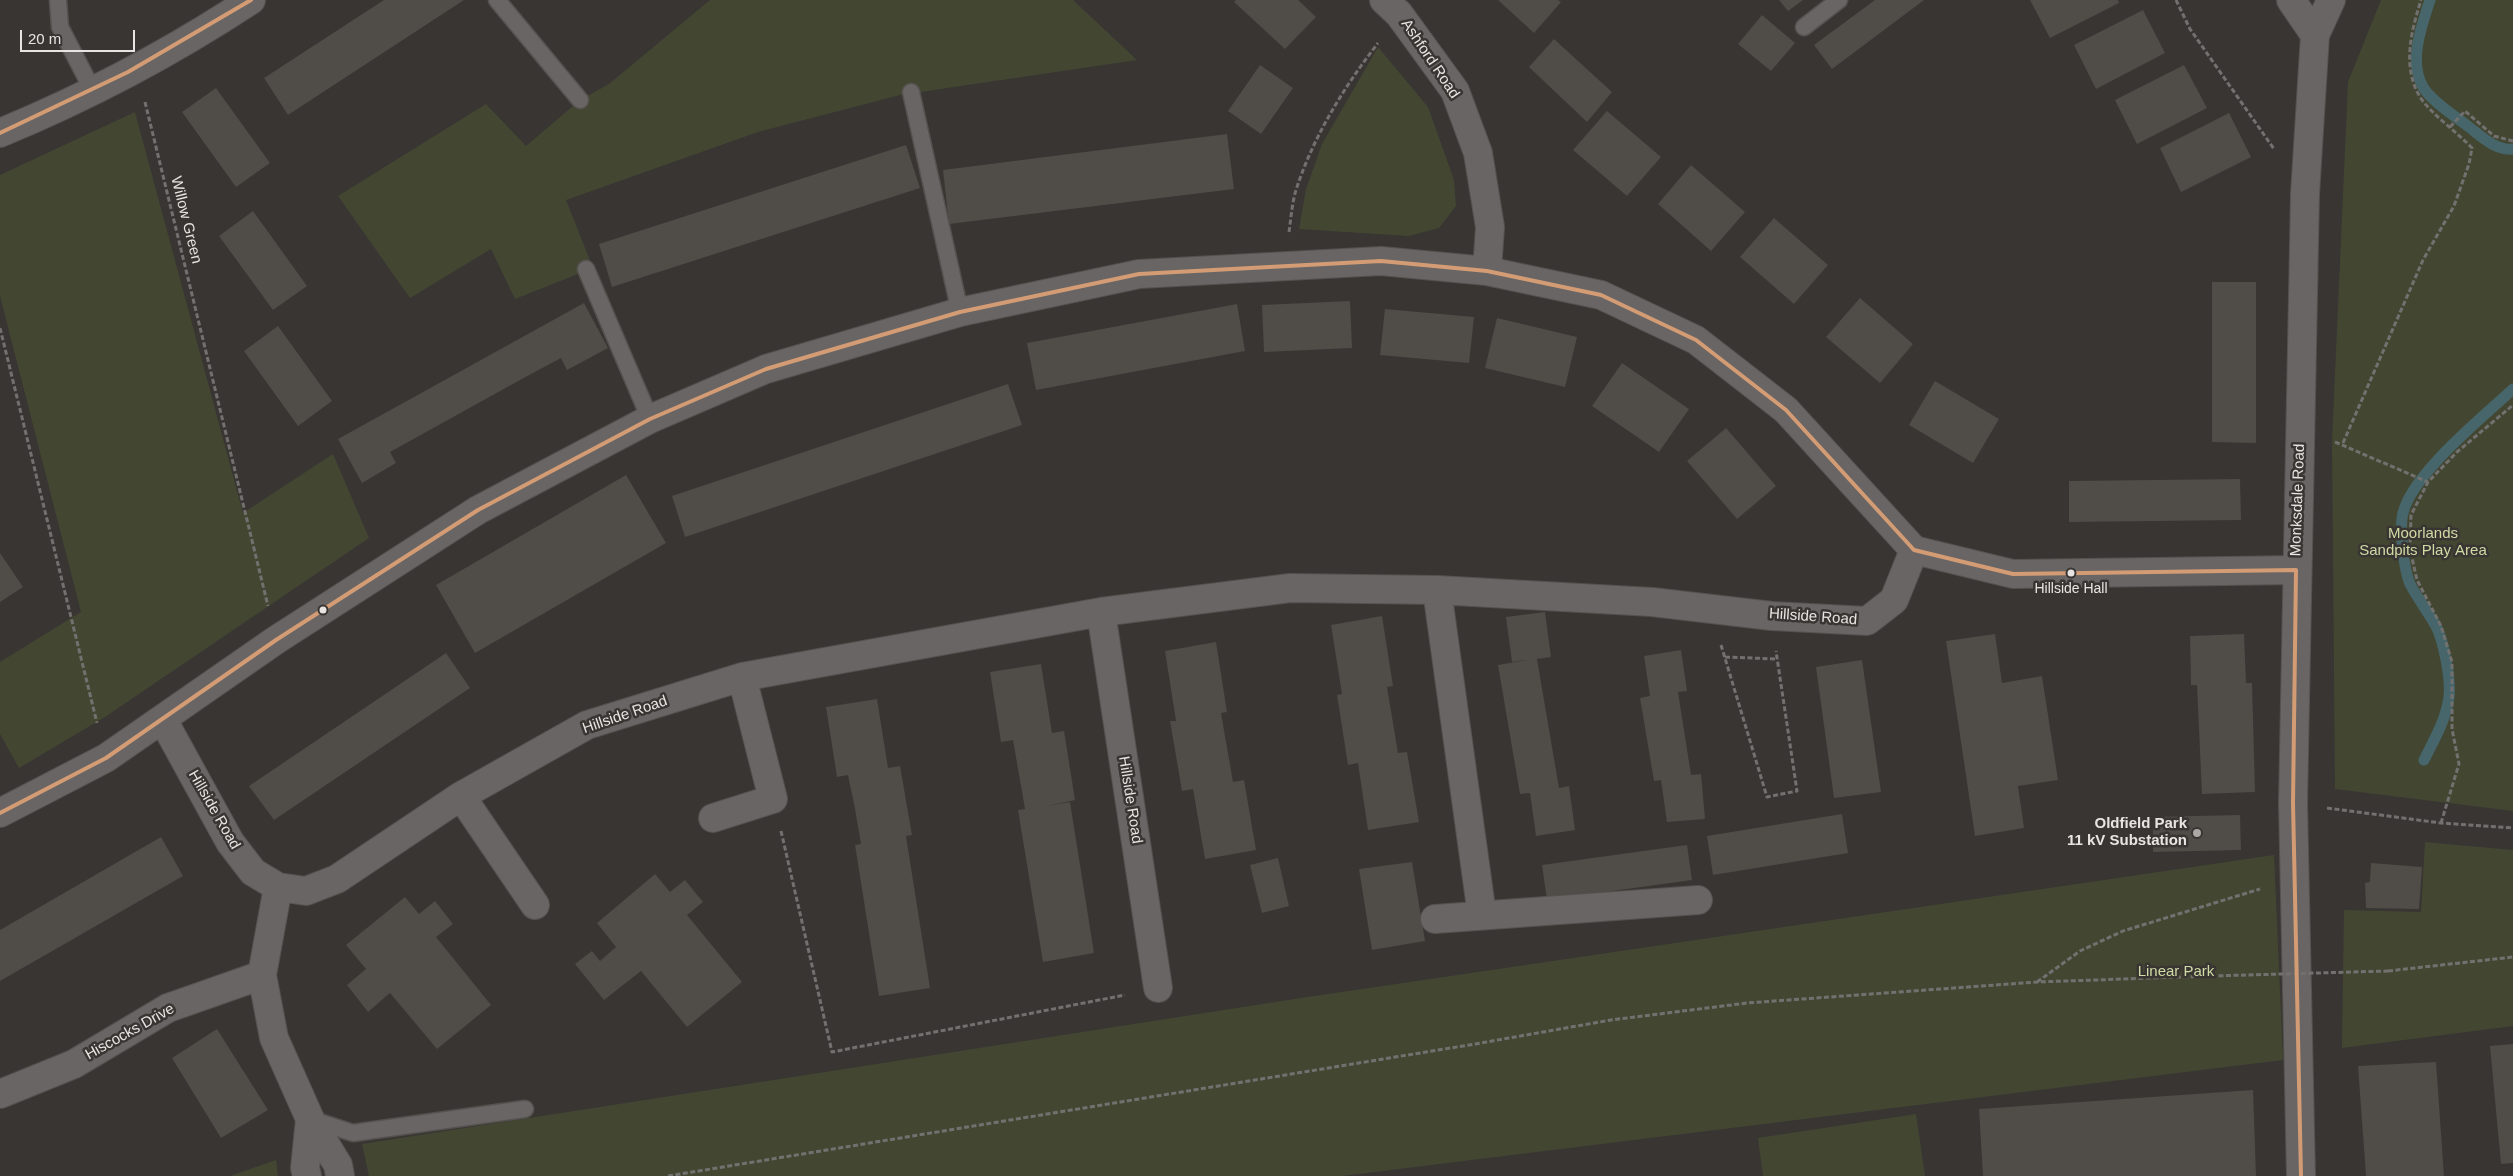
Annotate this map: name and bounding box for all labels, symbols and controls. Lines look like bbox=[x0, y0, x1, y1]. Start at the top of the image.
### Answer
street label: Ashford Road bbox=[1397, 16, 1463, 102]
scale bar bbox=[22, 20, 138, 52]
text: 20 m bbox=[28, 30, 61, 47]
street label: Willow Green bbox=[166, 175, 206, 265]
street label: Monksdale Road bbox=[2287, 443, 2309, 557]
park label: Moorlands Sandpits Play Area bbox=[2359, 525, 2487, 560]
marker: Hillside Hall bbox=[2066, 568, 2076, 578]
place label: Hillside Hall bbox=[2034, 581, 2108, 597]
unlabelled marker bbox=[318, 605, 328, 615]
street label: Hillside Road bbox=[1768, 605, 1858, 629]
street label: Hillside Road bbox=[580, 692, 670, 738]
street label: Hillside Road bbox=[1114, 755, 1146, 845]
street label: Hillside Road bbox=[184, 767, 244, 853]
place label: Oldfield Park 11 kV Substation bbox=[2067, 815, 2187, 850]
marker: Oldfield Park 11 kV Substation bbox=[2191, 827, 2203, 839]
park label: Linear Park bbox=[2138, 963, 2214, 981]
street label: Hiscocks Drive bbox=[82, 1000, 178, 1064]

